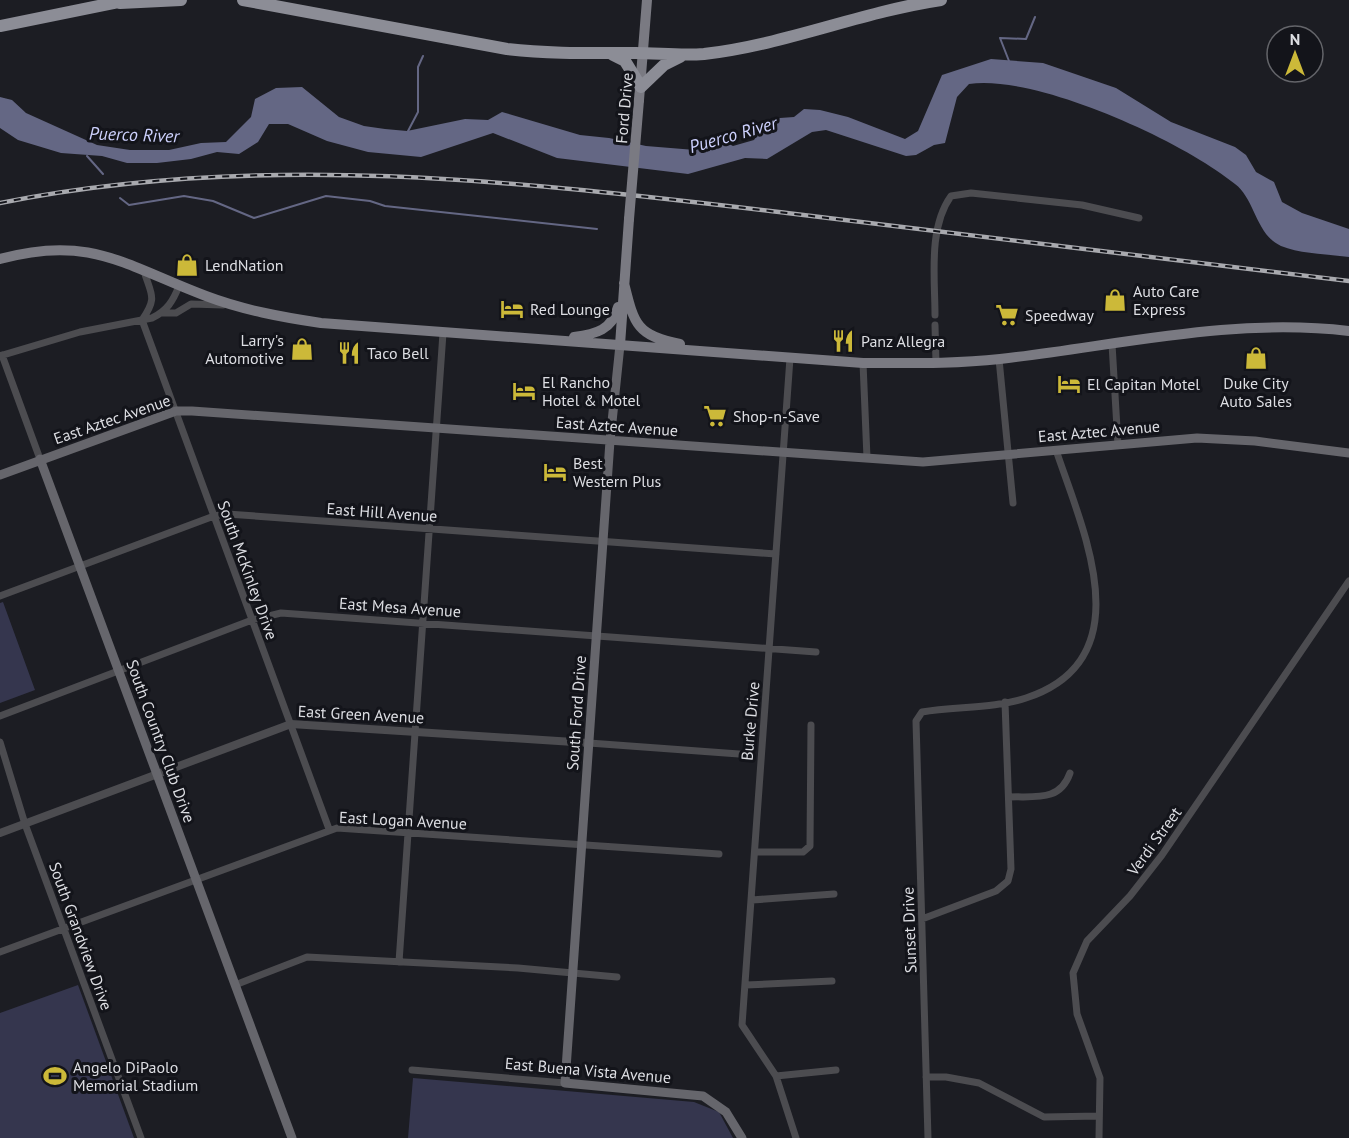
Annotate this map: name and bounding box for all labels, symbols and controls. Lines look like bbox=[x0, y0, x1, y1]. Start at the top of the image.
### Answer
north arrow bbox=[1265, 24, 1325, 84]
text: N bbox=[1290, 29, 1300, 49]
street label: Ford Drive bbox=[611, 72, 637, 144]
water label: Puerco River bbox=[686, 111, 781, 158]
water label: Puerco River bbox=[88, 121, 181, 148]
shop icon: LendNation bbox=[174, 252, 200, 278]
place label: LendNation bbox=[205, 255, 284, 275]
place label: Auto Care Express bbox=[1133, 281, 1199, 319]
shop icon: Auto Care Express bbox=[1102, 287, 1128, 313]
hotel icon: Red Lounge bbox=[499, 296, 525, 322]
place label: Red Lounge bbox=[530, 299, 610, 319]
supermarket icon: Speedway bbox=[994, 302, 1020, 328]
place label: Speedway bbox=[1025, 305, 1095, 325]
restaurant icon: Panz Allegra bbox=[830, 328, 856, 354]
place label: Larry's Automotive bbox=[205, 330, 284, 368]
place label: Panz Allegra bbox=[861, 331, 945, 351]
shop icon: Larry's Automotive bbox=[289, 336, 315, 362]
restaurant icon: Taco Bell bbox=[336, 340, 362, 366]
place label: Taco Bell bbox=[367, 343, 429, 363]
shop icon: Duke City Auto Sales bbox=[1243, 345, 1269, 371]
hotel icon: El Capitan Motel bbox=[1056, 371, 1082, 397]
place label: El Rancho Hotel & Motel bbox=[542, 372, 641, 410]
place label: Duke City Auto Sales bbox=[1220, 373, 1292, 411]
place label: El Capitan Motel bbox=[1087, 374, 1200, 394]
hotel icon: El Rancho Hotel & Motel bbox=[511, 378, 537, 404]
street label: East Aztec Avenue bbox=[51, 390, 173, 448]
supermarket icon: Shop-n-Save bbox=[702, 403, 728, 429]
place label: Shop-n-Save bbox=[733, 406, 820, 426]
street label: East Aztec Avenue bbox=[555, 412, 679, 440]
street label: East Aztec Avenue bbox=[1037, 416, 1161, 446]
place label: Best Western Plus bbox=[573, 453, 662, 491]
hotel icon: Best Western Plus bbox=[542, 459, 568, 485]
street label: South McKinley Drive bbox=[214, 498, 282, 642]
street label: East Hill Avenue bbox=[326, 498, 438, 526]
street label: East Mesa Avenue bbox=[338, 593, 462, 621]
street label: South Ford Drive bbox=[562, 655, 590, 771]
street label: South Country Club Drive bbox=[122, 657, 200, 825]
street label: Burke Drive bbox=[737, 681, 763, 761]
street label: East Green Avenue bbox=[297, 701, 425, 727]
street label: Verdi Street bbox=[1122, 802, 1186, 880]
street label: East Logan Avenue bbox=[339, 807, 467, 833]
street label: South Grandview Drive bbox=[45, 859, 117, 1013]
street label: Sunset Drive bbox=[898, 887, 920, 973]
street label: East Buena Vista Avenue bbox=[504, 1053, 672, 1087]
place label: Angelo DiPaolo Memorial Stadium bbox=[73, 1057, 198, 1095]
sports icon: Angelo DiPaolo Memorial Stadium bbox=[42, 1063, 68, 1089]

